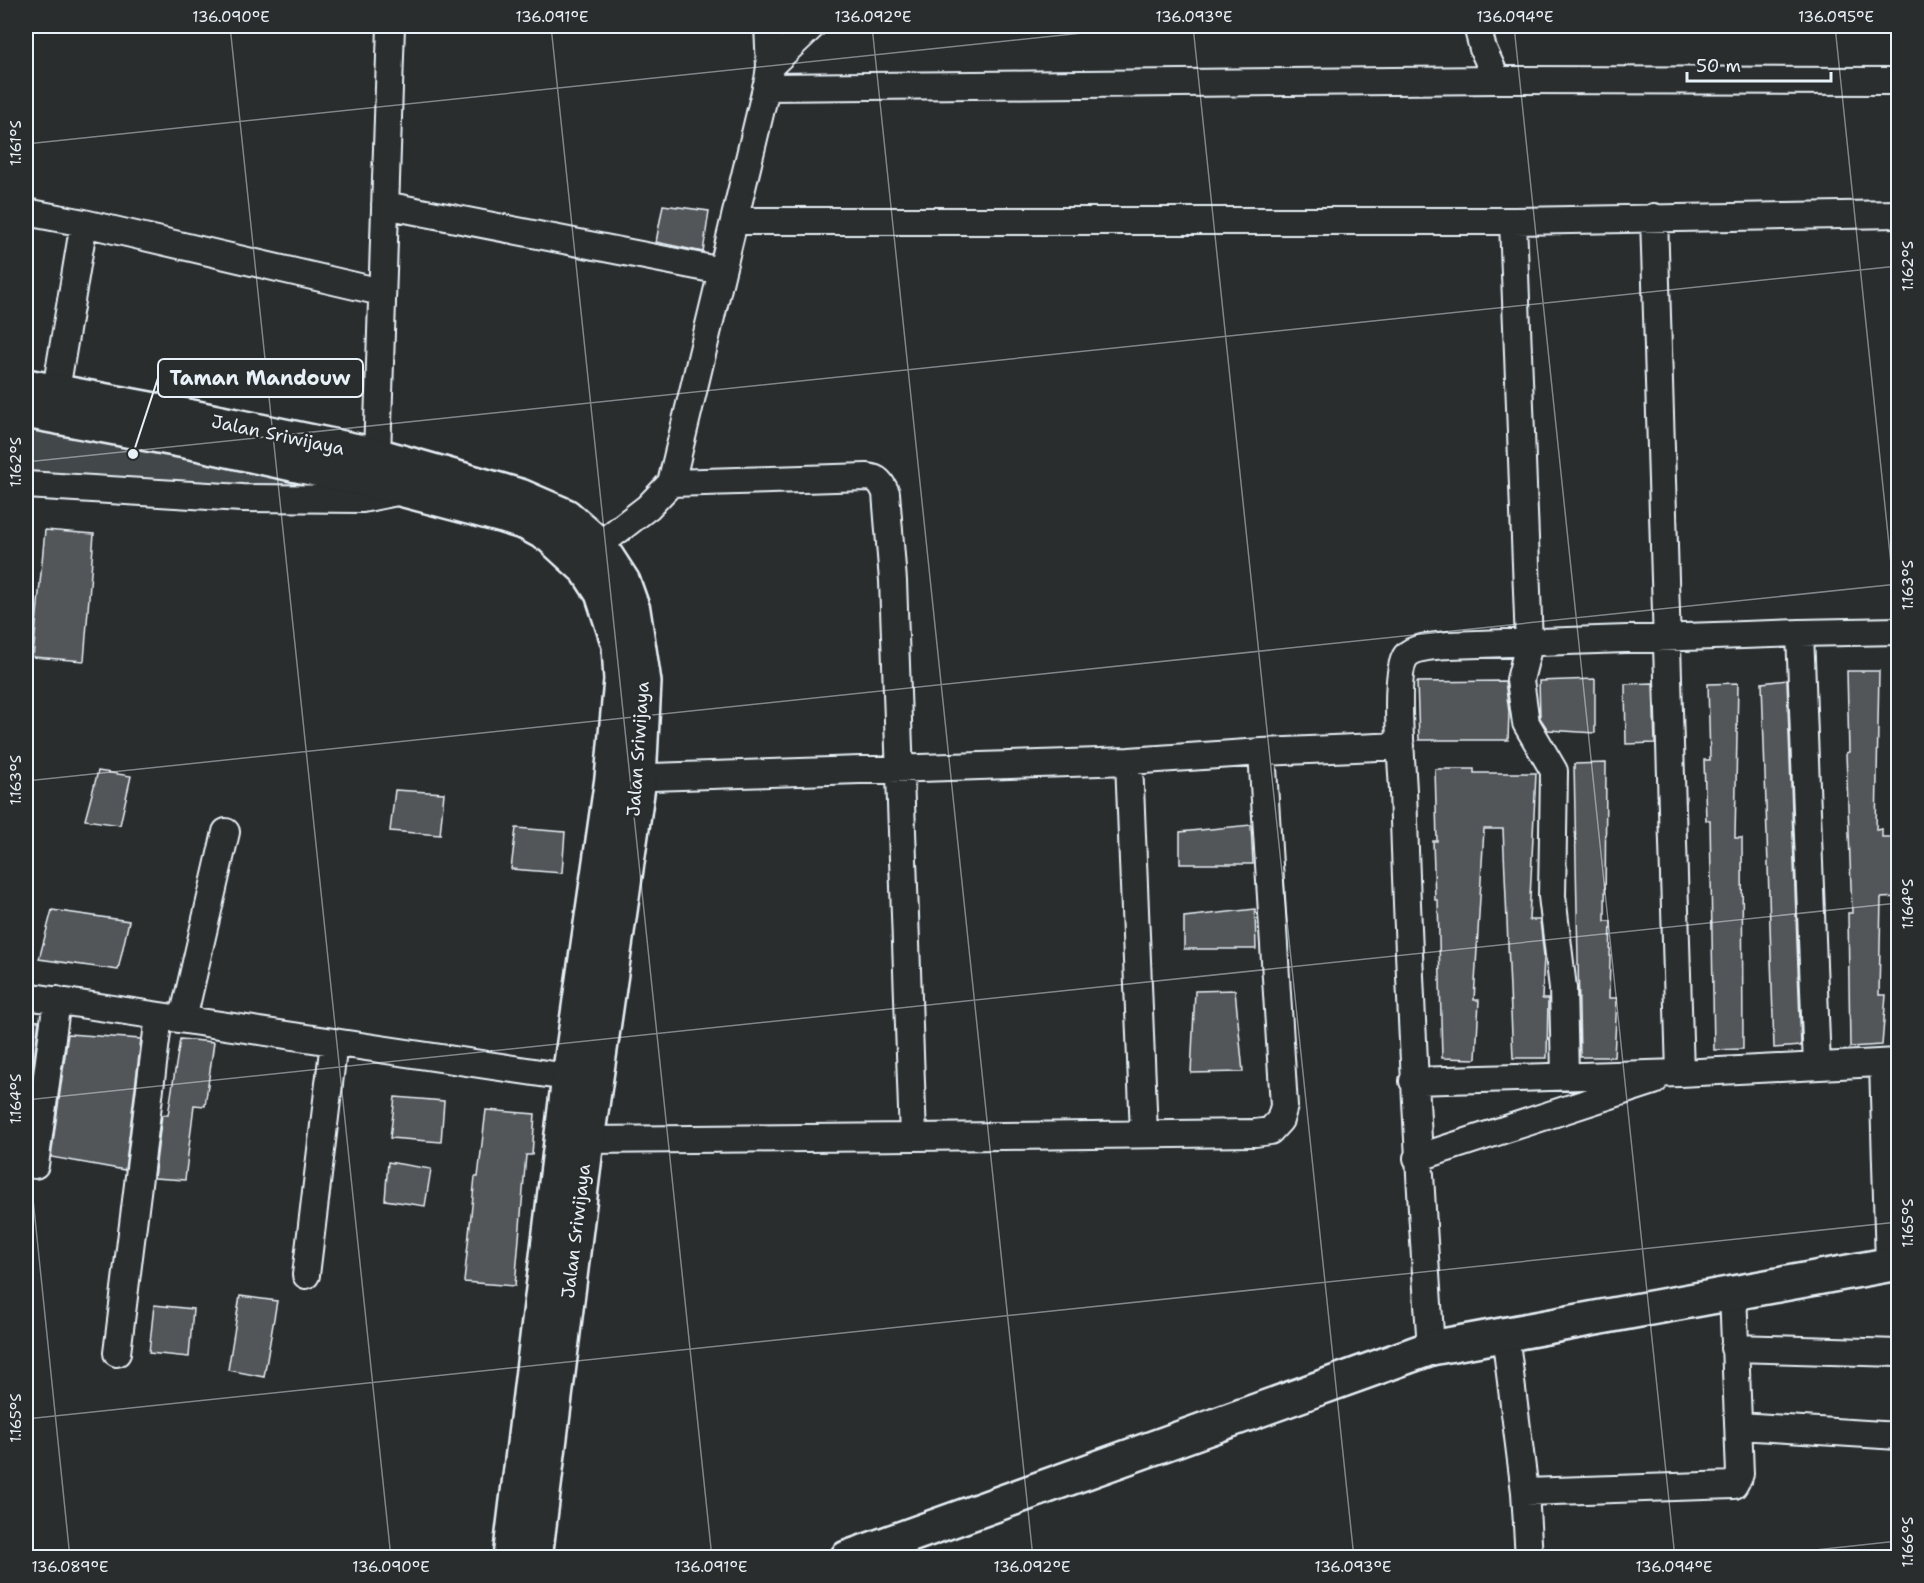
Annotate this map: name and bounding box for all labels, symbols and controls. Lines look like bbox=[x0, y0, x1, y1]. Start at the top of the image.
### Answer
text: 136.090°E bbox=[192, 7, 270, 27]
text: 136.091°E bbox=[516, 7, 588, 27]
text: 136.092°E bbox=[835, 7, 911, 27]
text: 136.093°E bbox=[1156, 7, 1232, 27]
text: 136.094°E bbox=[1477, 7, 1553, 27]
text: 136.095°E bbox=[1798, 7, 1874, 27]
scale bar bbox=[1687, 45, 1831, 83]
text: 50 m bbox=[1696, 54, 1741, 78]
text: 1.161°S bbox=[6, 120, 26, 166]
text: 1.162°S bbox=[1898, 241, 1918, 291]
callout: Taman Mandouw bbox=[158, 359, 363, 397]
text: Taman Mandouw bbox=[170, 365, 350, 391]
street label: Jalan Sriwijaya bbox=[209, 409, 347, 461]
text: 1.162°S bbox=[6, 437, 26, 487]
text: 1.163°S bbox=[1898, 560, 1918, 610]
street label: Jalan Sriwijaya bbox=[621, 681, 655, 817]
text: 1.163°S bbox=[6, 755, 26, 805]
text: 1.164°S bbox=[1898, 879, 1918, 929]
text: 1.164°S bbox=[6, 1074, 26, 1124]
street label: Jalan Sriwijaya bbox=[556, 1162, 596, 1300]
text: 1.165°S bbox=[1898, 1198, 1918, 1248]
text: 1.165°S bbox=[6, 1393, 26, 1443]
text: 1.166°S bbox=[1898, 1517, 1918, 1567]
text: 136.089°E bbox=[32, 1557, 108, 1577]
text: 136.090°E bbox=[352, 1557, 430, 1577]
text: 136.091°E bbox=[675, 1557, 747, 1577]
text: 136.092°E bbox=[994, 1557, 1070, 1577]
text: 136.093°E bbox=[1315, 1557, 1391, 1577]
text: 136.094°E bbox=[1636, 1557, 1712, 1577]

